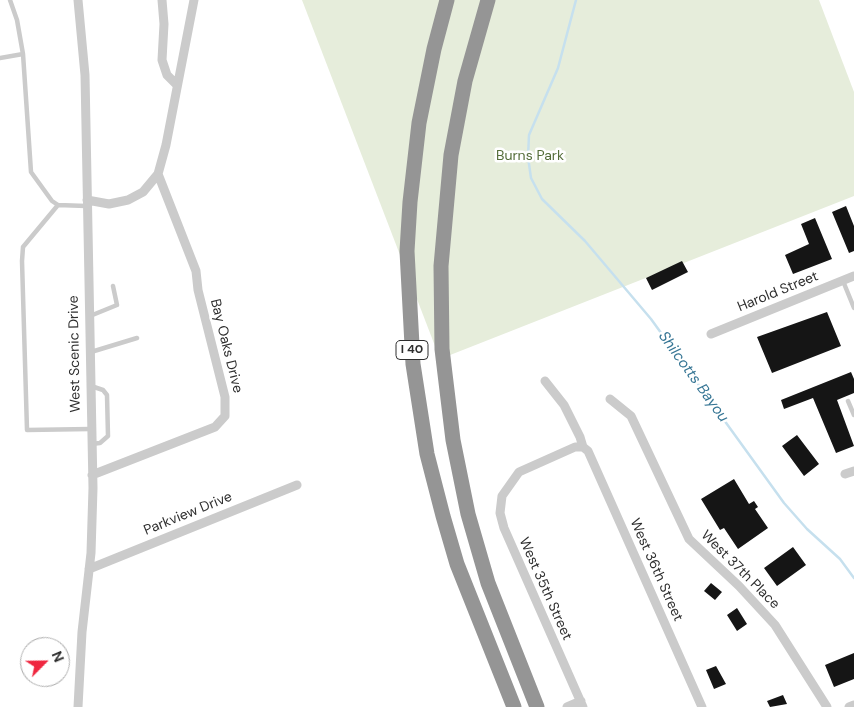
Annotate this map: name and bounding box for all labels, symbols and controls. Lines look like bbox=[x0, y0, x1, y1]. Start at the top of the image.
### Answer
park label: Burns Park bbox=[496, 148, 564, 164]
street label: Harold Street bbox=[735, 268, 821, 316]
street label: West Scenic Drive bbox=[66, 295, 84, 413]
street label: Bay Oaks Drive bbox=[206, 297, 246, 395]
water label: Shilcotts Bayou bbox=[654, 328, 732, 426]
road number: I 40 bbox=[396, 340, 428, 360]
street label: Parkview Drive bbox=[141, 489, 235, 539]
street label: West 36th Street bbox=[626, 516, 686, 624]
street label: West 37th Place bbox=[697, 527, 783, 613]
street label: West 35th Street bbox=[515, 535, 575, 643]
north arrow bbox=[20, 637, 70, 687]
text: N bbox=[48, 648, 68, 665]

